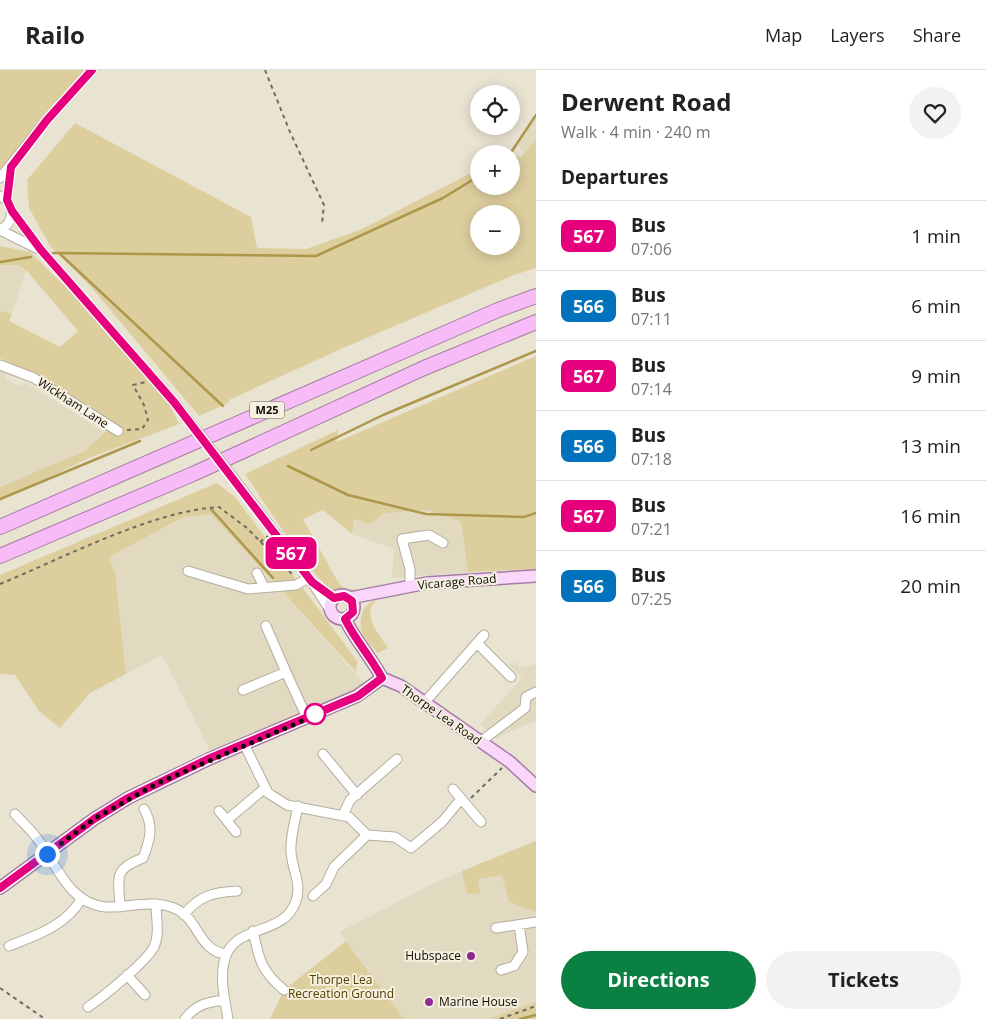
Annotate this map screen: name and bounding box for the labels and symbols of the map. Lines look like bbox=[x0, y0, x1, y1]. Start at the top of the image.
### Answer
street label: Wickham Lane bbox=[34, 373, 112, 432]
road number: M25 bbox=[250, 402, 284, 418]
line badge: 567 bbox=[262, 537, 320, 569]
street label: Vicarage Road bbox=[417, 570, 497, 593]
street label: Thorpe Lea Road bbox=[398, 680, 485, 749]
unlabelled marker bbox=[304, 703, 326, 725]
your location bbox=[35, 842, 60, 867]
place label: Hubspace bbox=[405, 947, 461, 964]
marker: Hubspace bbox=[465, 950, 477, 962]
park label: Thorpe Lea Recreation Ground bbox=[288, 971, 394, 1002]
place label: Marine House bbox=[439, 993, 518, 1010]
marker: Marine House bbox=[423, 996, 435, 1008]

